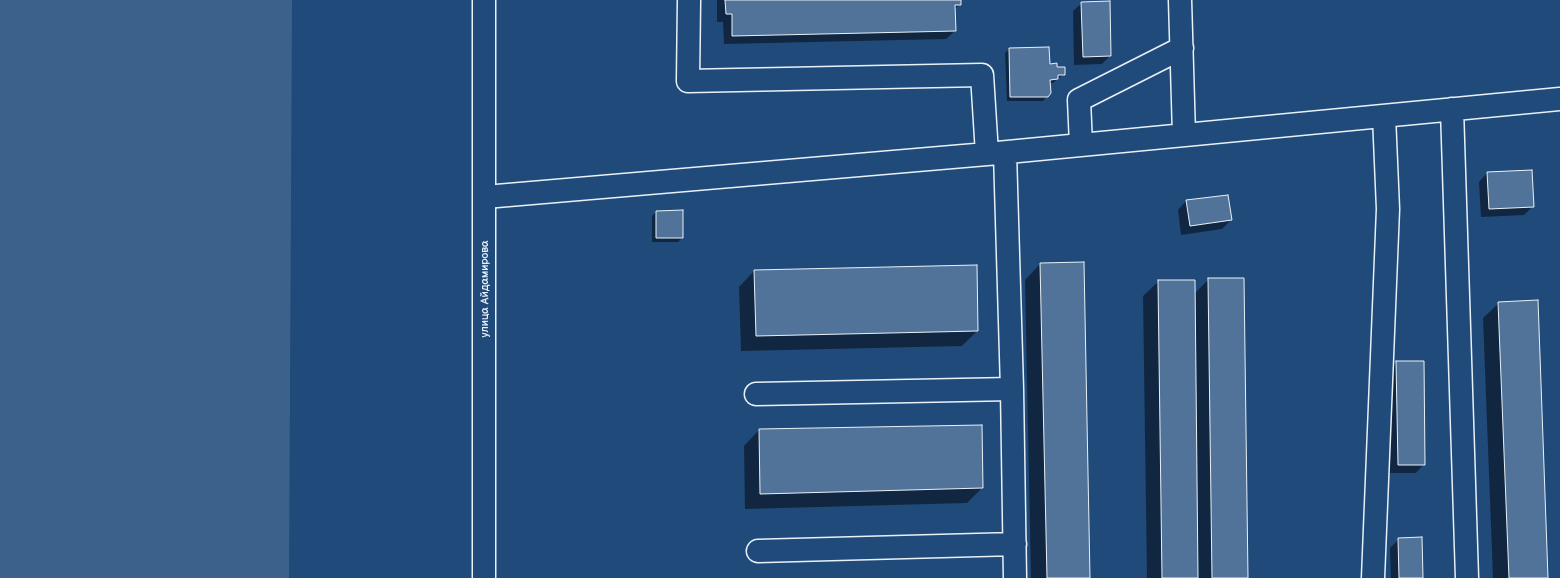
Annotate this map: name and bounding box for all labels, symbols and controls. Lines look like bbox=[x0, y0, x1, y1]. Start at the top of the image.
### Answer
street label: улица Айдамирова bbox=[478, 240, 492, 338]

